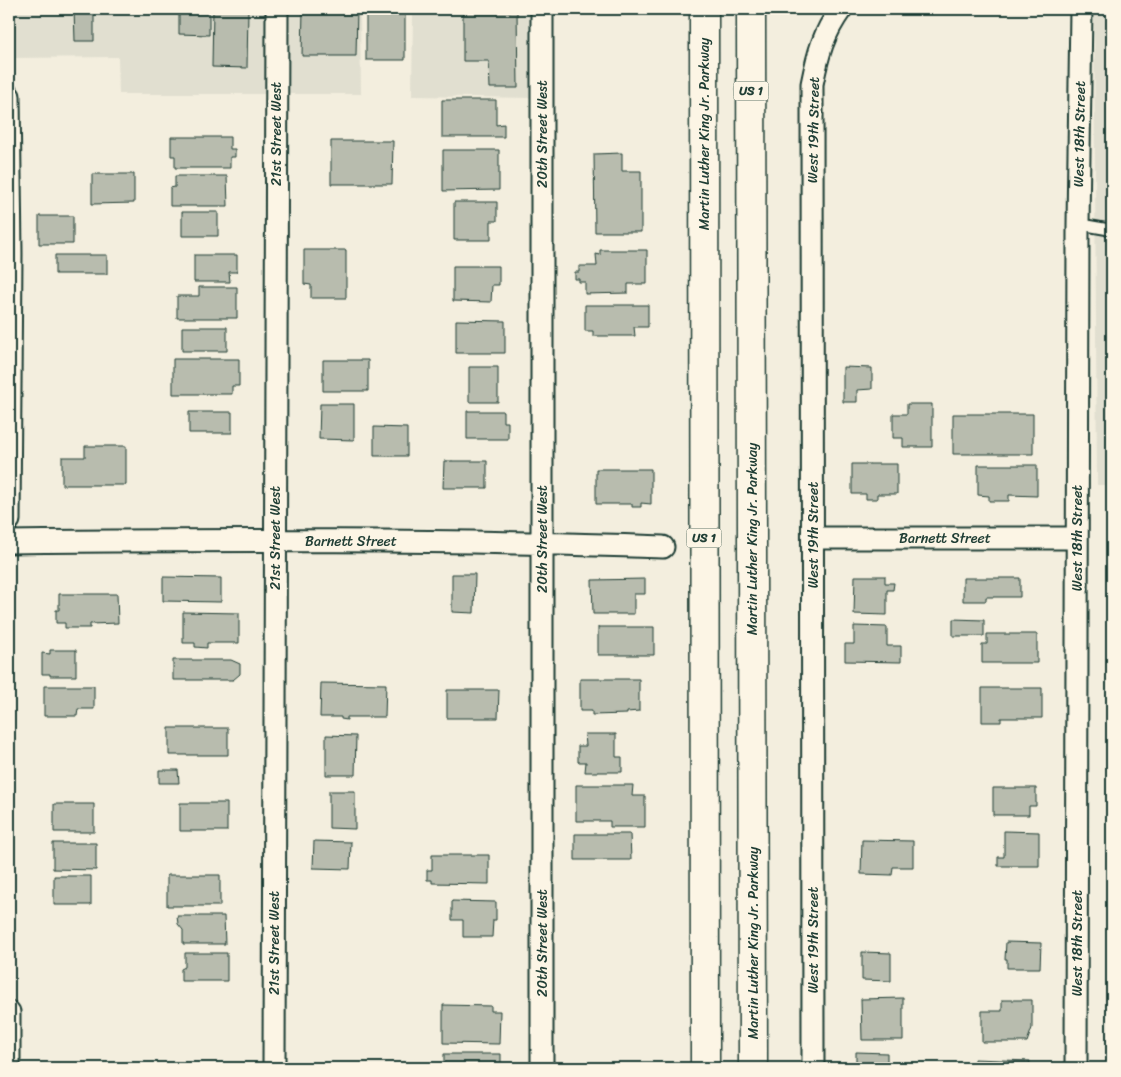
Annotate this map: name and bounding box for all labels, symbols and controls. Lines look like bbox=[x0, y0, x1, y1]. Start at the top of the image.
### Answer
street label: Martin Luther King Jr. Parkway bbox=[692, 37, 717, 230]
street label: West 19th Street bbox=[800, 77, 827, 184]
street label: 20th Street West bbox=[530, 80, 555, 188]
street label: West 18th Street bbox=[1066, 81, 1093, 187]
street label: 21st Street West bbox=[264, 82, 289, 186]
road number: US 1 bbox=[734, 82, 768, 100]
street label: Martin Luther King Jr. Parkway bbox=[740, 442, 765, 635]
street label: West 19th Street bbox=[801, 482, 826, 588]
street label: 20th Street West bbox=[530, 485, 555, 593]
street label: West 18th Street bbox=[1065, 485, 1090, 591]
street label: 21st Street West bbox=[263, 486, 288, 590]
street label: Barnett Street bbox=[899, 526, 991, 551]
road number: US 1 bbox=[686, 528, 722, 548]
street label: Barnett Street bbox=[305, 529, 397, 554]
street label: Martin Luther King Jr. Parkway bbox=[741, 846, 766, 1039]
street label: West 19th Street bbox=[801, 887, 826, 993]
street label: 20th Street West bbox=[530, 889, 555, 997]
street label: West 18th Street bbox=[1065, 890, 1090, 996]
street label: 21st Street West bbox=[262, 891, 287, 995]

